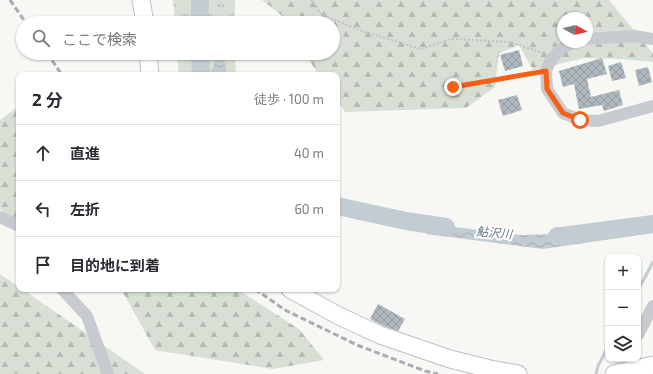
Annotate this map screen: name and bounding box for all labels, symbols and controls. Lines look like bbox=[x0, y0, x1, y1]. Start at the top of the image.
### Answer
north arrow bbox=[557, 12, 593, 48]
search box bbox=[16, 16, 340, 60]
icon: search bbox=[30, 27, 52, 49]
text: ここで検索 bbox=[62, 30, 137, 48]
route end bbox=[444, 78, 462, 96]
text: 2 分 bbox=[32, 89, 63, 109]
text: 徒歩 · 100 m bbox=[254, 91, 324, 107]
route start bbox=[571, 111, 589, 129]
icon: ahead bbox=[32, 142, 54, 164]
text: 直進 bbox=[70, 144, 100, 162]
text: 40 m bbox=[294, 145, 324, 161]
icon: left bbox=[32, 198, 54, 220]
text: 左折 bbox=[70, 200, 100, 218]
text: 60 m bbox=[294, 201, 324, 217]
water label: 鮎沢川 bbox=[476, 223, 515, 241]
icon: arrive bbox=[32, 254, 54, 276]
map controls bbox=[605, 254, 641, 362]
button: + bbox=[605, 254, 641, 290]
text: 目的地に到着 bbox=[70, 256, 160, 274]
button: − bbox=[605, 290, 641, 326]
button: layers bbox=[605, 326, 641, 362]

